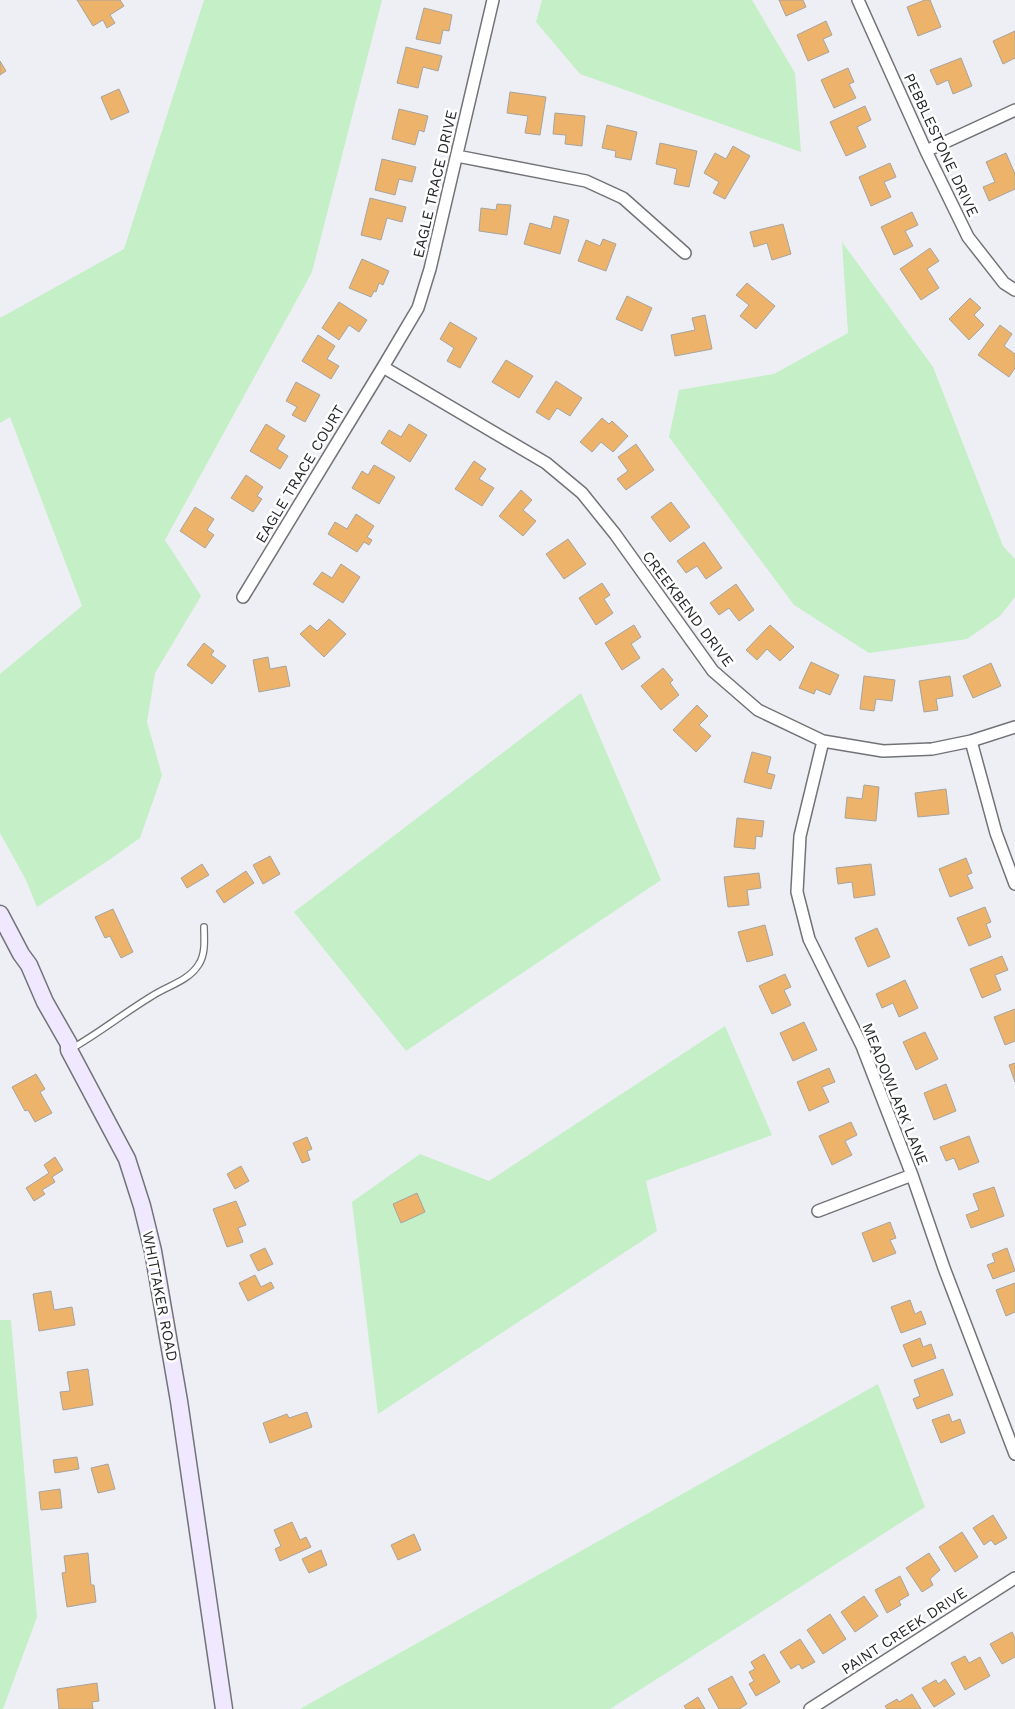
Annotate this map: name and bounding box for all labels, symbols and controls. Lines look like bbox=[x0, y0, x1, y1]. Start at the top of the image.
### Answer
street label: PEBBLESTONE DRIVE bbox=[900, 70, 982, 220]
street label: EAGLE TRACE DRIVE bbox=[409, 108, 461, 260]
street label: EAGLE TRACE COURT bbox=[252, 402, 348, 546]
street label: CREEKBEND DRIVE bbox=[639, 548, 737, 670]
street label: MEADOWLARK LANE bbox=[858, 1020, 932, 1168]
street label: WHITTAKER ROAD bbox=[139, 1229, 181, 1363]
street label: PAINT CREEK DRIVE bbox=[838, 1584, 970, 1678]

